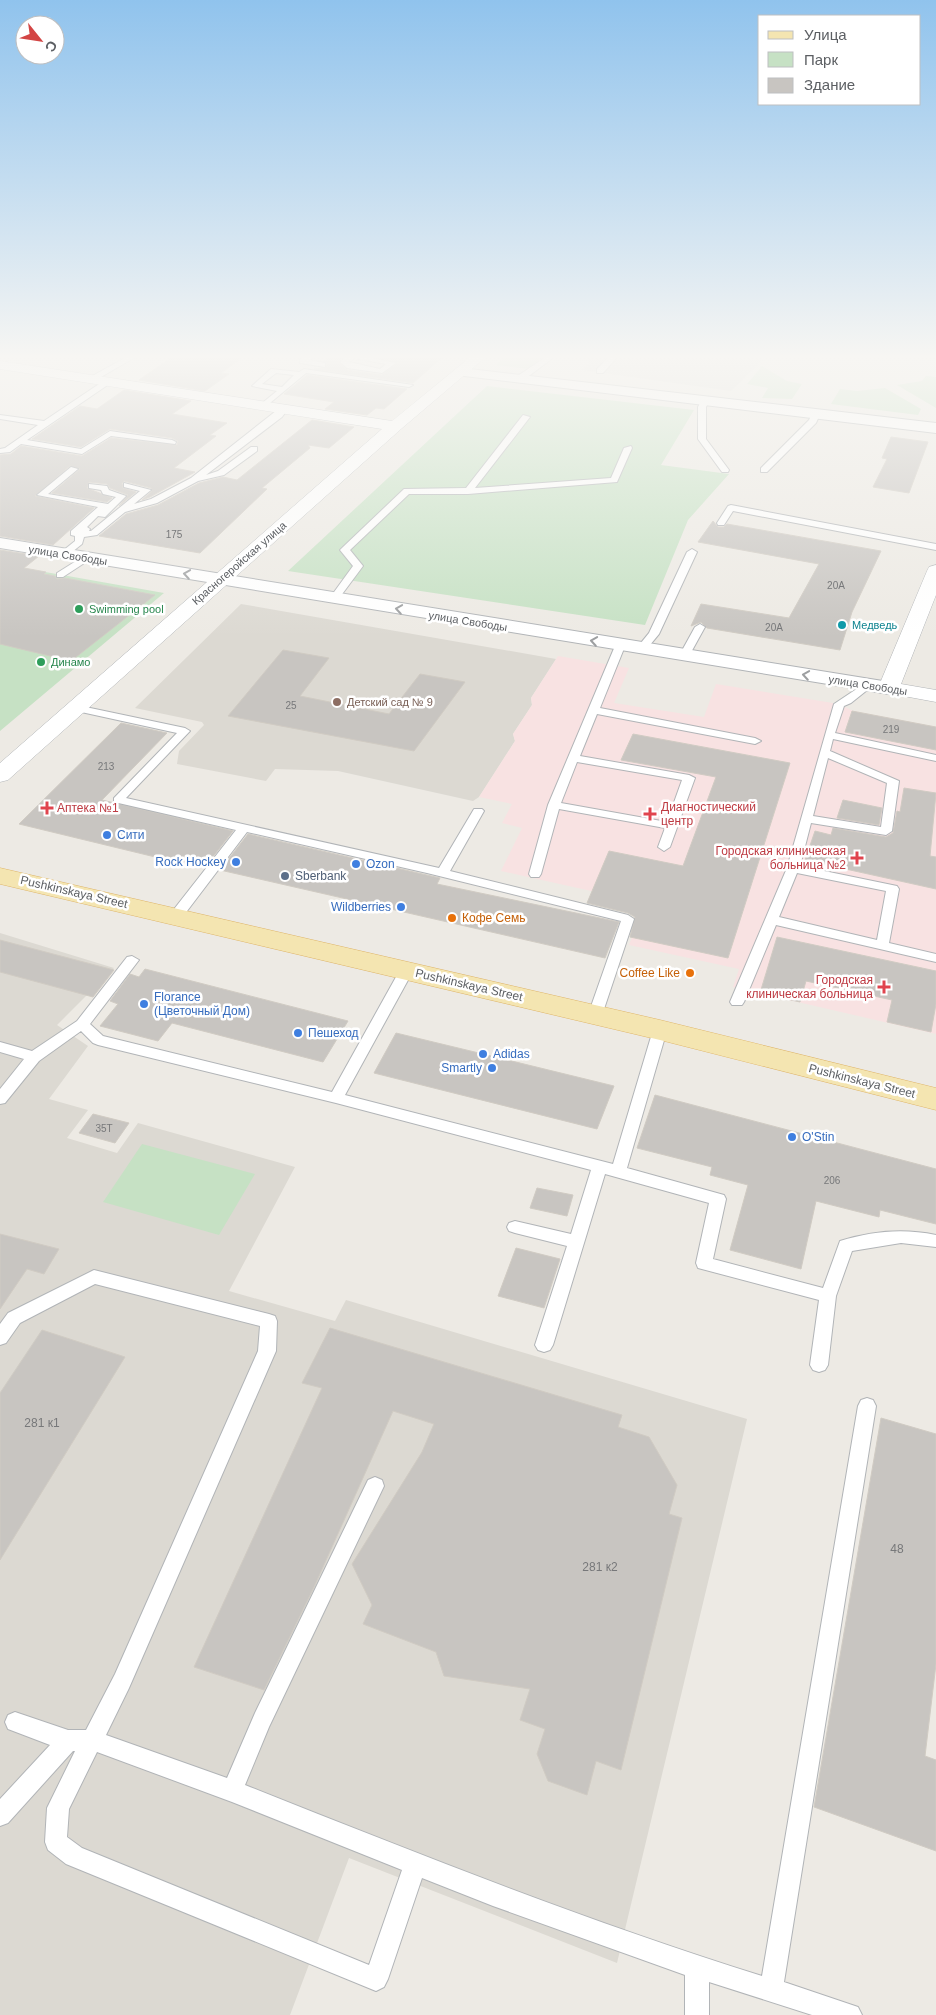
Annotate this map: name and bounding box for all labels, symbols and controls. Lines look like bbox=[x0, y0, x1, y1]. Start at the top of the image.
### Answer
north arrow bbox=[15, 15, 65, 65]
legend bbox=[758, 15, 921, 105]
text: Улица bbox=[804, 26, 847, 43]
text: С bbox=[42, 38, 61, 55]
text: Парк bbox=[804, 51, 838, 68]
text: Здание bbox=[804, 76, 855, 93]
street label: Красногеройская улица bbox=[190, 518, 289, 607]
house number: 175 bbox=[166, 529, 183, 540]
street label: улица Свободы bbox=[28, 543, 108, 567]
one-way arrow bbox=[183, 570, 191, 580]
house number: 20А bbox=[827, 580, 845, 591]
marker: Swimming pool bbox=[73, 603, 85, 615]
place label: Swimming pool bbox=[89, 603, 164, 615]
one-way arrow bbox=[395, 605, 404, 615]
street label: улица Свободы bbox=[428, 609, 508, 633]
marker: Медведь bbox=[836, 619, 848, 631]
place label: Медведь bbox=[852, 619, 898, 631]
house number: 20А bbox=[765, 622, 783, 633]
one-way arrow bbox=[590, 637, 598, 647]
marker: Динамо bbox=[35, 656, 47, 668]
place label: Динамо bbox=[51, 656, 90, 668]
one-way arrow bbox=[802, 670, 810, 681]
street label: улица Свободы bbox=[828, 673, 908, 697]
marker: Детский сад № 9 bbox=[331, 696, 343, 708]
place label: Детский сад № 9 bbox=[347, 696, 433, 708]
house number: 25 bbox=[285, 700, 297, 711]
house number: 219 bbox=[883, 724, 900, 735]
house number: 213 bbox=[98, 761, 115, 772]
place label: Диагностический центр bbox=[661, 800, 756, 828]
place label: Аптека №1 bbox=[57, 801, 119, 815]
marker: Аптека №1 bbox=[41, 802, 53, 814]
marker: Диагностический центр bbox=[643, 807, 657, 821]
place label: Сити bbox=[117, 828, 145, 842]
marker: Сити bbox=[101, 829, 113, 841]
place label: Городская клиническая больница №2 bbox=[715, 844, 846, 872]
marker: Городская клиническая больница №2 bbox=[850, 851, 864, 865]
place label: Rock Hockey bbox=[155, 855, 226, 869]
marker: Rock Hockey bbox=[230, 856, 242, 868]
place label: Ozon bbox=[366, 857, 395, 871]
marker: Ozon bbox=[350, 858, 362, 870]
place label: Sberbank bbox=[295, 869, 347, 883]
marker: Sberbank bbox=[279, 870, 291, 882]
street label: Pushkinskaya Street bbox=[19, 873, 130, 911]
place label: Wildberries bbox=[331, 900, 391, 914]
marker: Wildberries bbox=[395, 901, 407, 913]
place label: Кофе Семь bbox=[462, 911, 525, 925]
marker: Кофе Семь bbox=[446, 912, 458, 924]
street label: Pushkinskaya Street bbox=[414, 966, 525, 1004]
place label: Coffee Like bbox=[620, 966, 680, 980]
marker: Coffee Like bbox=[684, 967, 696, 979]
place label: Городская клиническая больница bbox=[746, 973, 873, 1001]
marker: Городская клиническая больница bbox=[877, 980, 891, 994]
place label: Florance (Цветочный Дом) bbox=[154, 990, 250, 1018]
marker: Florance (Цветочный Дом) bbox=[138, 998, 150, 1010]
place label: Пешеход bbox=[308, 1026, 359, 1040]
marker: Пешеход bbox=[292, 1027, 304, 1039]
place label: Adidas bbox=[493, 1047, 530, 1061]
marker: Adidas bbox=[477, 1048, 489, 1060]
place label: Smartly bbox=[441, 1061, 482, 1075]
street label: Pushkinskaya Street bbox=[807, 1061, 917, 1101]
marker: Smartly bbox=[486, 1062, 498, 1074]
house number: 35Т bbox=[95, 1123, 113, 1134]
place label: O'Stin bbox=[802, 1130, 834, 1144]
marker: O'Stin bbox=[786, 1131, 798, 1143]
house number: 206 bbox=[824, 1175, 841, 1186]
house number: 281 к1 bbox=[24, 1416, 60, 1430]
house number: 48 bbox=[890, 1542, 904, 1556]
house number: 281 к2 bbox=[582, 1560, 618, 1574]

